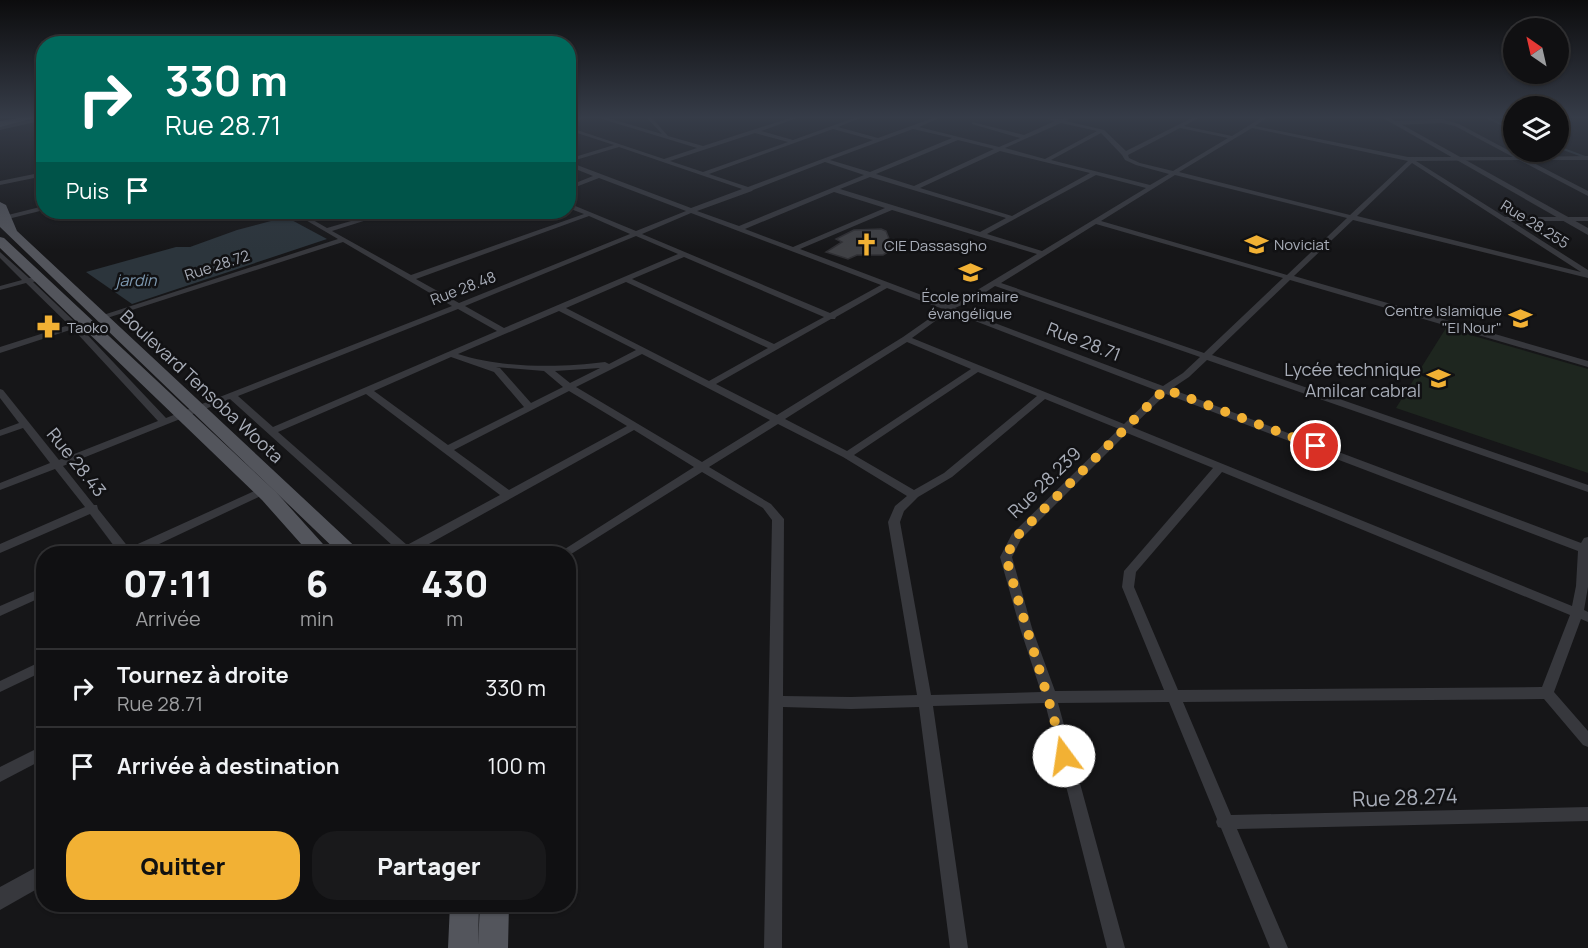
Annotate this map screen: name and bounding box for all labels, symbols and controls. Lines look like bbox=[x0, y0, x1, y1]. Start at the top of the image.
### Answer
north arrow bbox=[1503, 18, 1569, 84]
map controls bbox=[1503, 18, 1569, 162]
text: 330 m bbox=[165, 51, 288, 109]
icon: right bbox=[66, 60, 144, 138]
button: layers bbox=[1503, 96, 1569, 162]
text: Rue 28.71 bbox=[165, 106, 281, 143]
icon: arrive bbox=[121, 174, 154, 207]
text: Puis bbox=[66, 176, 109, 206]
street label: Rue 28.255 bbox=[1497, 195, 1573, 253]
school or university icon: Noviciat bbox=[1243, 231, 1269, 257]
church icon: CIE Dassasgho bbox=[853, 232, 879, 258]
place label: Noviciat bbox=[1274, 234, 1330, 255]
place label: CIE Dassasgho bbox=[884, 235, 987, 256]
street label: Rue 28.72 bbox=[182, 245, 252, 285]
school or university icon: École primaire évangélique bbox=[957, 259, 983, 285]
street label: Rue 28.48 bbox=[427, 266, 499, 310]
water label: jardin bbox=[113, 269, 157, 291]
place label: École primaire évangélique bbox=[921, 286, 1019, 324]
place label: Centre Islamique "El Nour" bbox=[1385, 300, 1502, 338]
street label: Boulevard Tensoba Woota bbox=[115, 304, 289, 468]
school or university icon: Centre Islamique "El Nour" bbox=[1507, 306, 1533, 332]
pharmacy icon: Taoko bbox=[36, 314, 62, 340]
street label: Rue 28.71 bbox=[1044, 316, 1124, 366]
place label: Taoko bbox=[67, 317, 108, 338]
place label: Lycée technique Amilcar cabral bbox=[1284, 357, 1421, 402]
school or university icon: Lycée technique Amilcar cabral bbox=[1426, 366, 1452, 392]
pin bbox=[1290, 420, 1341, 471]
street label: Rue 28.43 bbox=[42, 423, 112, 501]
icon: arrive bbox=[1299, 429, 1332, 462]
street label: Rue 28.239 bbox=[1002, 441, 1086, 523]
text: 07:11 bbox=[123, 559, 213, 608]
text: 6 bbox=[306, 559, 328, 608]
text: 430 bbox=[421, 559, 489, 608]
text: Arrivée bbox=[135, 605, 201, 632]
text: min bbox=[300, 605, 334, 632]
text: m bbox=[446, 605, 463, 632]
text: Tournez à droite bbox=[117, 660, 289, 690]
icon: right bbox=[66, 672, 99, 705]
text: 330 m bbox=[485, 673, 546, 703]
text: Rue 28.71 bbox=[117, 690, 203, 717]
position arrow bbox=[1032, 724, 1096, 788]
icon: arrive bbox=[66, 750, 99, 783]
text: Arrivée à destination bbox=[117, 751, 340, 781]
text: 100 m bbox=[488, 751, 546, 781]
street label: Rue 28.274 bbox=[1352, 781, 1458, 813]
button: Quitter bbox=[66, 831, 300, 900]
button: Partager bbox=[312, 831, 546, 900]

